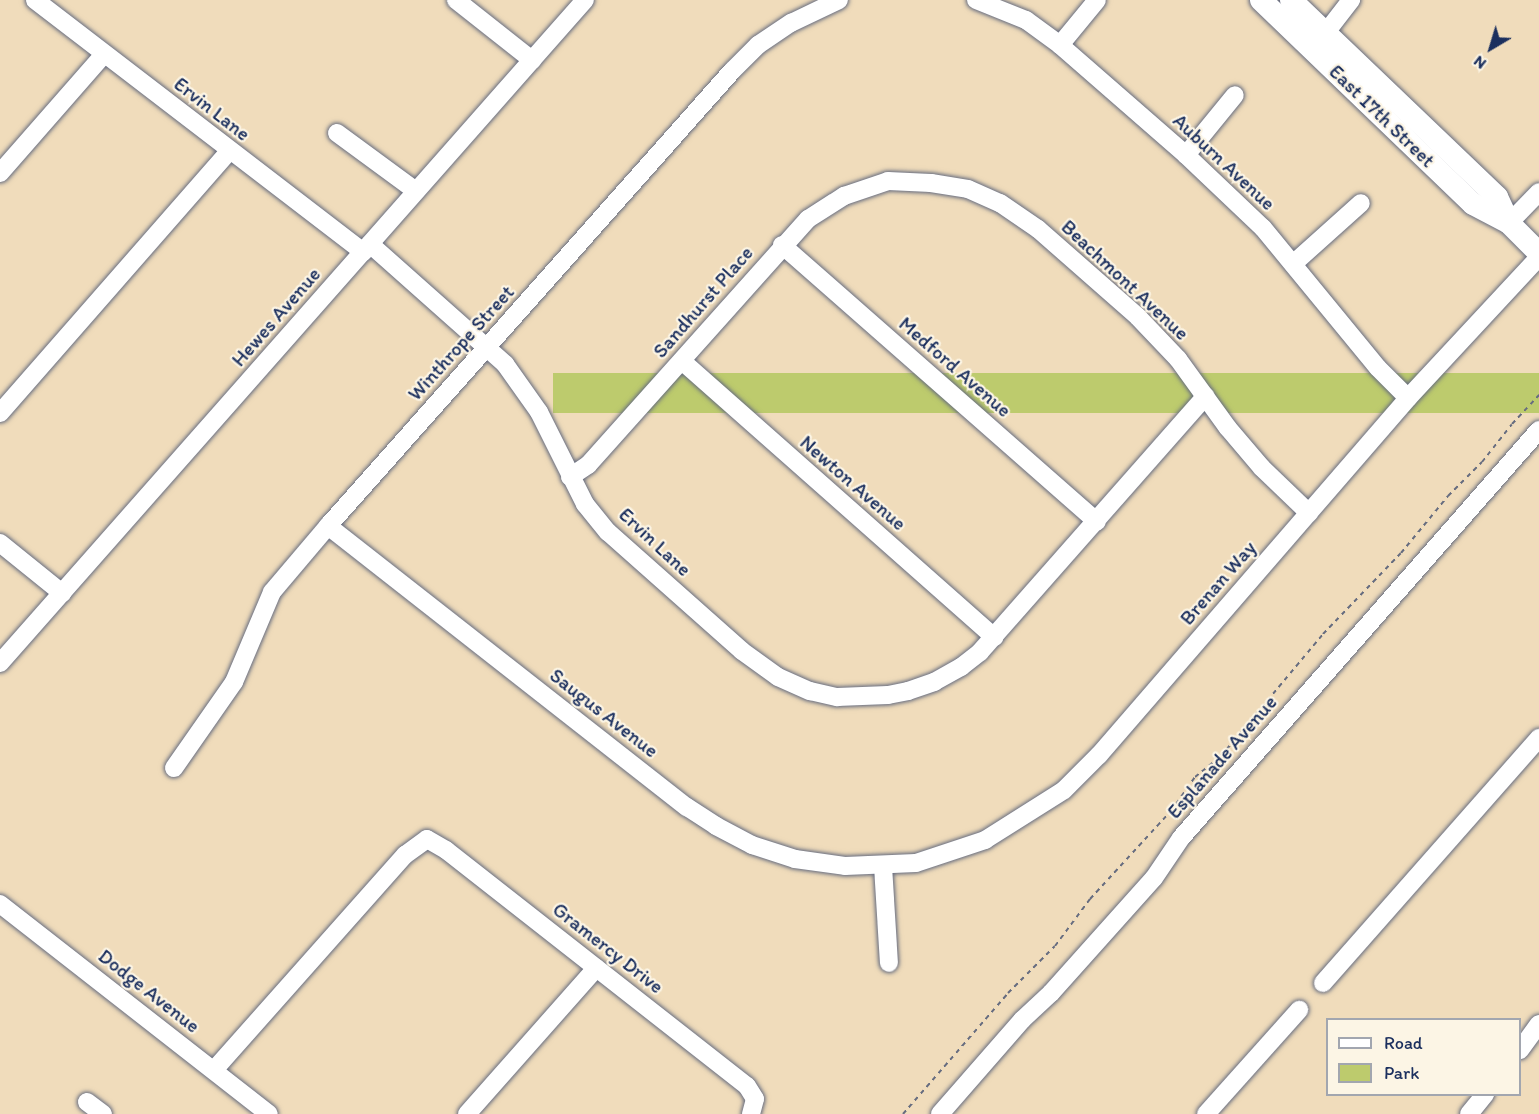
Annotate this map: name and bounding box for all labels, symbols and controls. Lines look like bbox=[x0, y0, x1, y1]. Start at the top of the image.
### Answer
north arrow bbox=[1461, 18, 1521, 78]
text: N bbox=[1470, 52, 1490, 73]
street label: East 17th Street bbox=[1325, 60, 1439, 172]
street label: Ervin Lane bbox=[169, 72, 255, 146]
street label: Auburn Avenue bbox=[1168, 109, 1280, 215]
street label: Beachmont Avenue bbox=[1057, 215, 1193, 345]
street label: Sandhurst Place bbox=[648, 241, 758, 363]
street label: Hewes Avenue bbox=[227, 263, 325, 371]
street label: Winthrope Street bbox=[403, 280, 519, 406]
street label: Medford Avenue bbox=[894, 312, 1016, 422]
street label: Newton Avenue bbox=[795, 430, 911, 536]
street label: Ervin Lane bbox=[614, 502, 696, 582]
street label: Brenan Way bbox=[1175, 536, 1261, 630]
street label: Saugus Avenue bbox=[545, 664, 663, 762]
street label: Esplanade Avenue bbox=[1162, 691, 1282, 823]
street label: Gramercy Drive bbox=[548, 897, 668, 999]
street label: Dodge Avenue bbox=[94, 944, 204, 1038]
legend bbox=[1326, 1018, 1521, 1096]
text: Road bbox=[1384, 1032, 1423, 1054]
text: Park bbox=[1384, 1062, 1419, 1084]

